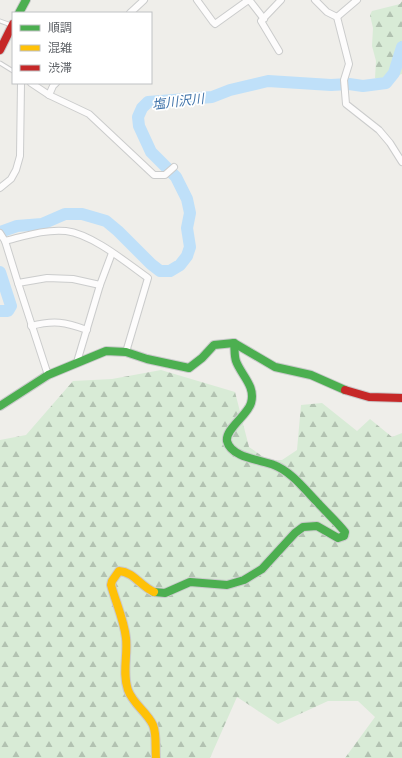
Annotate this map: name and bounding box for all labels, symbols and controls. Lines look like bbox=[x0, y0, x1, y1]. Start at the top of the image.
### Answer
legend bbox=[12, 12, 152, 84]
text: 順調 bbox=[48, 20, 72, 36]
text: 混雑 bbox=[48, 40, 72, 56]
text: 渋滞 bbox=[48, 60, 72, 76]
water label: 塩川沢川 bbox=[151, 90, 207, 113]

